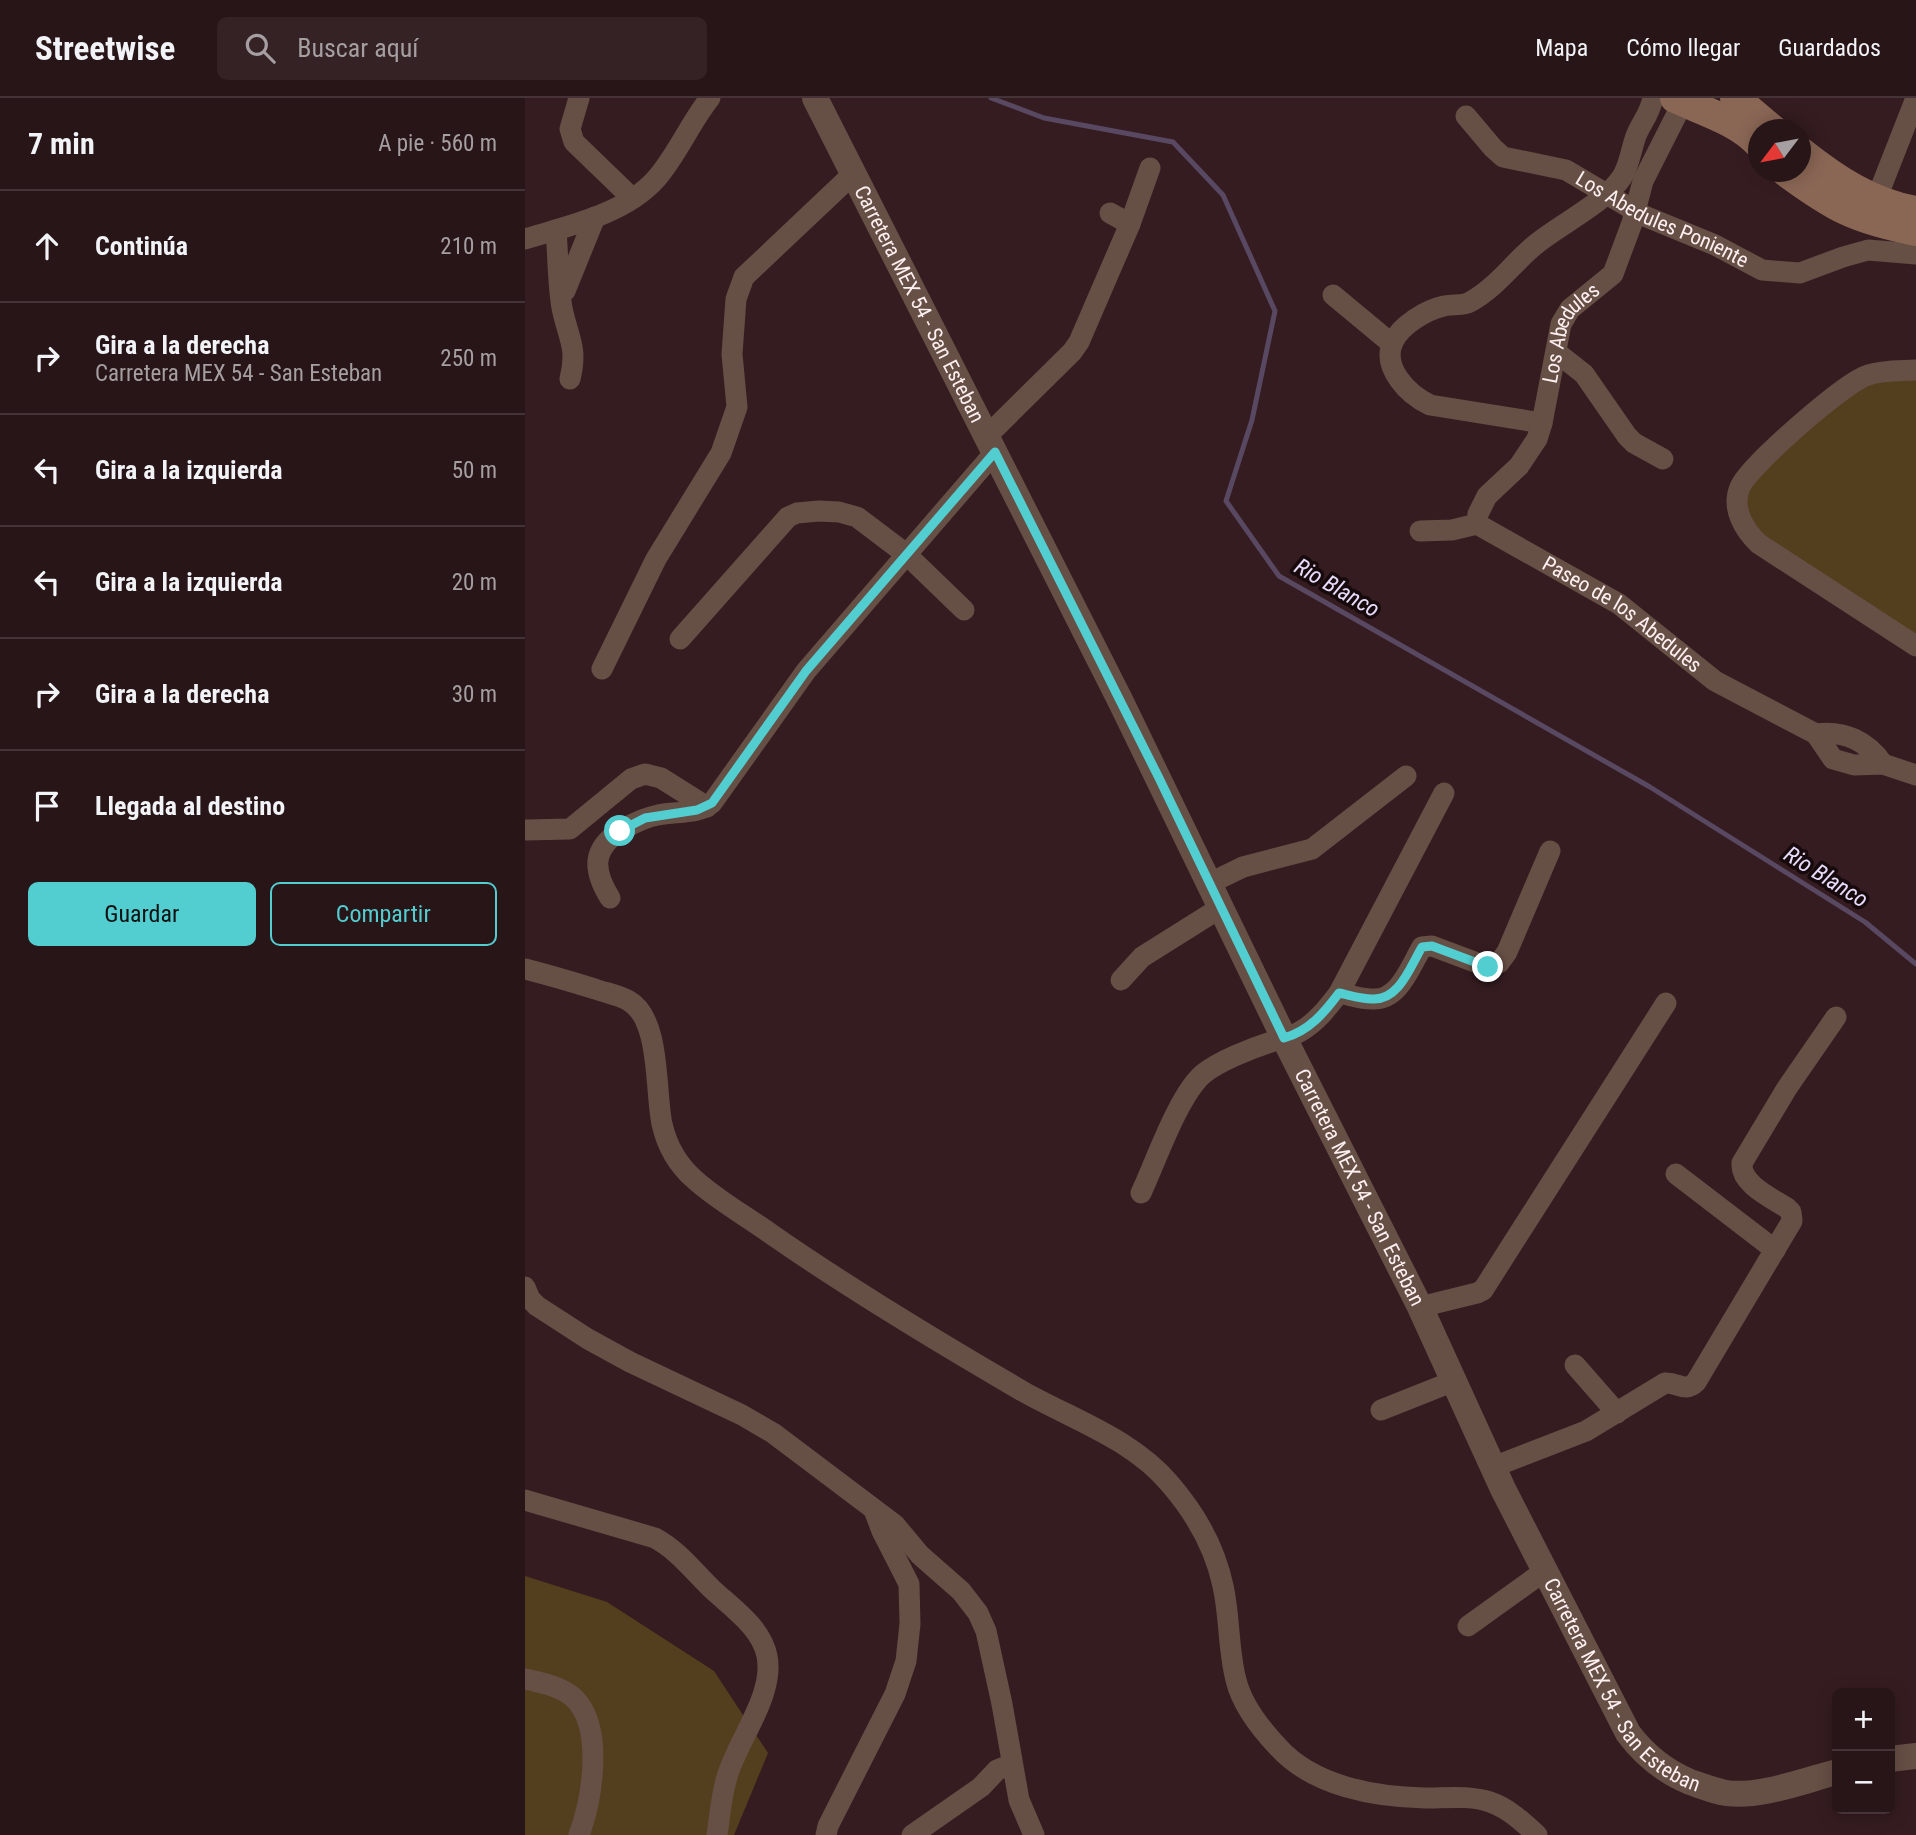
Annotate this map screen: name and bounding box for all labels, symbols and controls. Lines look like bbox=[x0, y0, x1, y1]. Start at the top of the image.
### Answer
search box bbox=[217, 17, 707, 80]
text: Streetwise bbox=[35, 29, 175, 68]
icon: search bbox=[241, 29, 279, 67]
text: Buscar aquí bbox=[297, 33, 418, 63]
text: Mapa bbox=[1535, 34, 1588, 62]
text: Cómo llegar bbox=[1626, 34, 1740, 62]
text: Guardados bbox=[1778, 34, 1881, 62]
north arrow bbox=[1748, 119, 1811, 182]
text: 7 min bbox=[28, 126, 95, 161]
text: A pie · 560 m bbox=[378, 130, 497, 157]
street label: Los Abedules Poniente bbox=[1571, 166, 1753, 273]
street label: Carretera MEX 54 - San Esteban bbox=[849, 182, 989, 427]
icon: ahead bbox=[28, 227, 66, 265]
text: Continúa bbox=[95, 231, 188, 261]
text: 210 m bbox=[440, 233, 497, 260]
street label: Los Abedules bbox=[1538, 278, 1604, 385]
text: Gira a la derecha bbox=[95, 330, 269, 360]
icon: right bbox=[28, 339, 66, 377]
text: 250 m bbox=[440, 345, 497, 372]
text: Carretera MEX 54 - San Esteban bbox=[95, 360, 382, 387]
icon: left bbox=[28, 451, 66, 489]
text: Gira a la izquierda bbox=[95, 455, 283, 485]
text: 50 m bbox=[452, 457, 497, 484]
street label: Paseo de los Abedules bbox=[1538, 551, 1706, 677]
water label: Rio Blanco bbox=[1290, 553, 1384, 623]
icon: left bbox=[28, 563, 66, 601]
text: Gira a la izquierda bbox=[95, 567, 283, 597]
text: 20 m bbox=[452, 569, 497, 596]
icon: right bbox=[28, 675, 66, 713]
text: Gira a la derecha bbox=[95, 679, 269, 709]
text: 30 m bbox=[452, 681, 497, 708]
icon: arrive bbox=[28, 787, 66, 825]
text: Llegada al destino bbox=[95, 791, 285, 821]
route start bbox=[604, 815, 635, 846]
water label: Rio Blanco bbox=[1779, 841, 1873, 913]
button: Guardar bbox=[28, 882, 256, 946]
button: Compartir bbox=[270, 882, 497, 946]
route end bbox=[1472, 951, 1503, 982]
street label: Carretera MEX 54 - San Esteban bbox=[1290, 1065, 1429, 1310]
street label: Carretera MEX 54 - San Esteban bbox=[1539, 1574, 1703, 1797]
map controls bbox=[1832, 1688, 1895, 1814]
button: + bbox=[1832, 1688, 1895, 1751]
button: − bbox=[1832, 1751, 1895, 1814]

